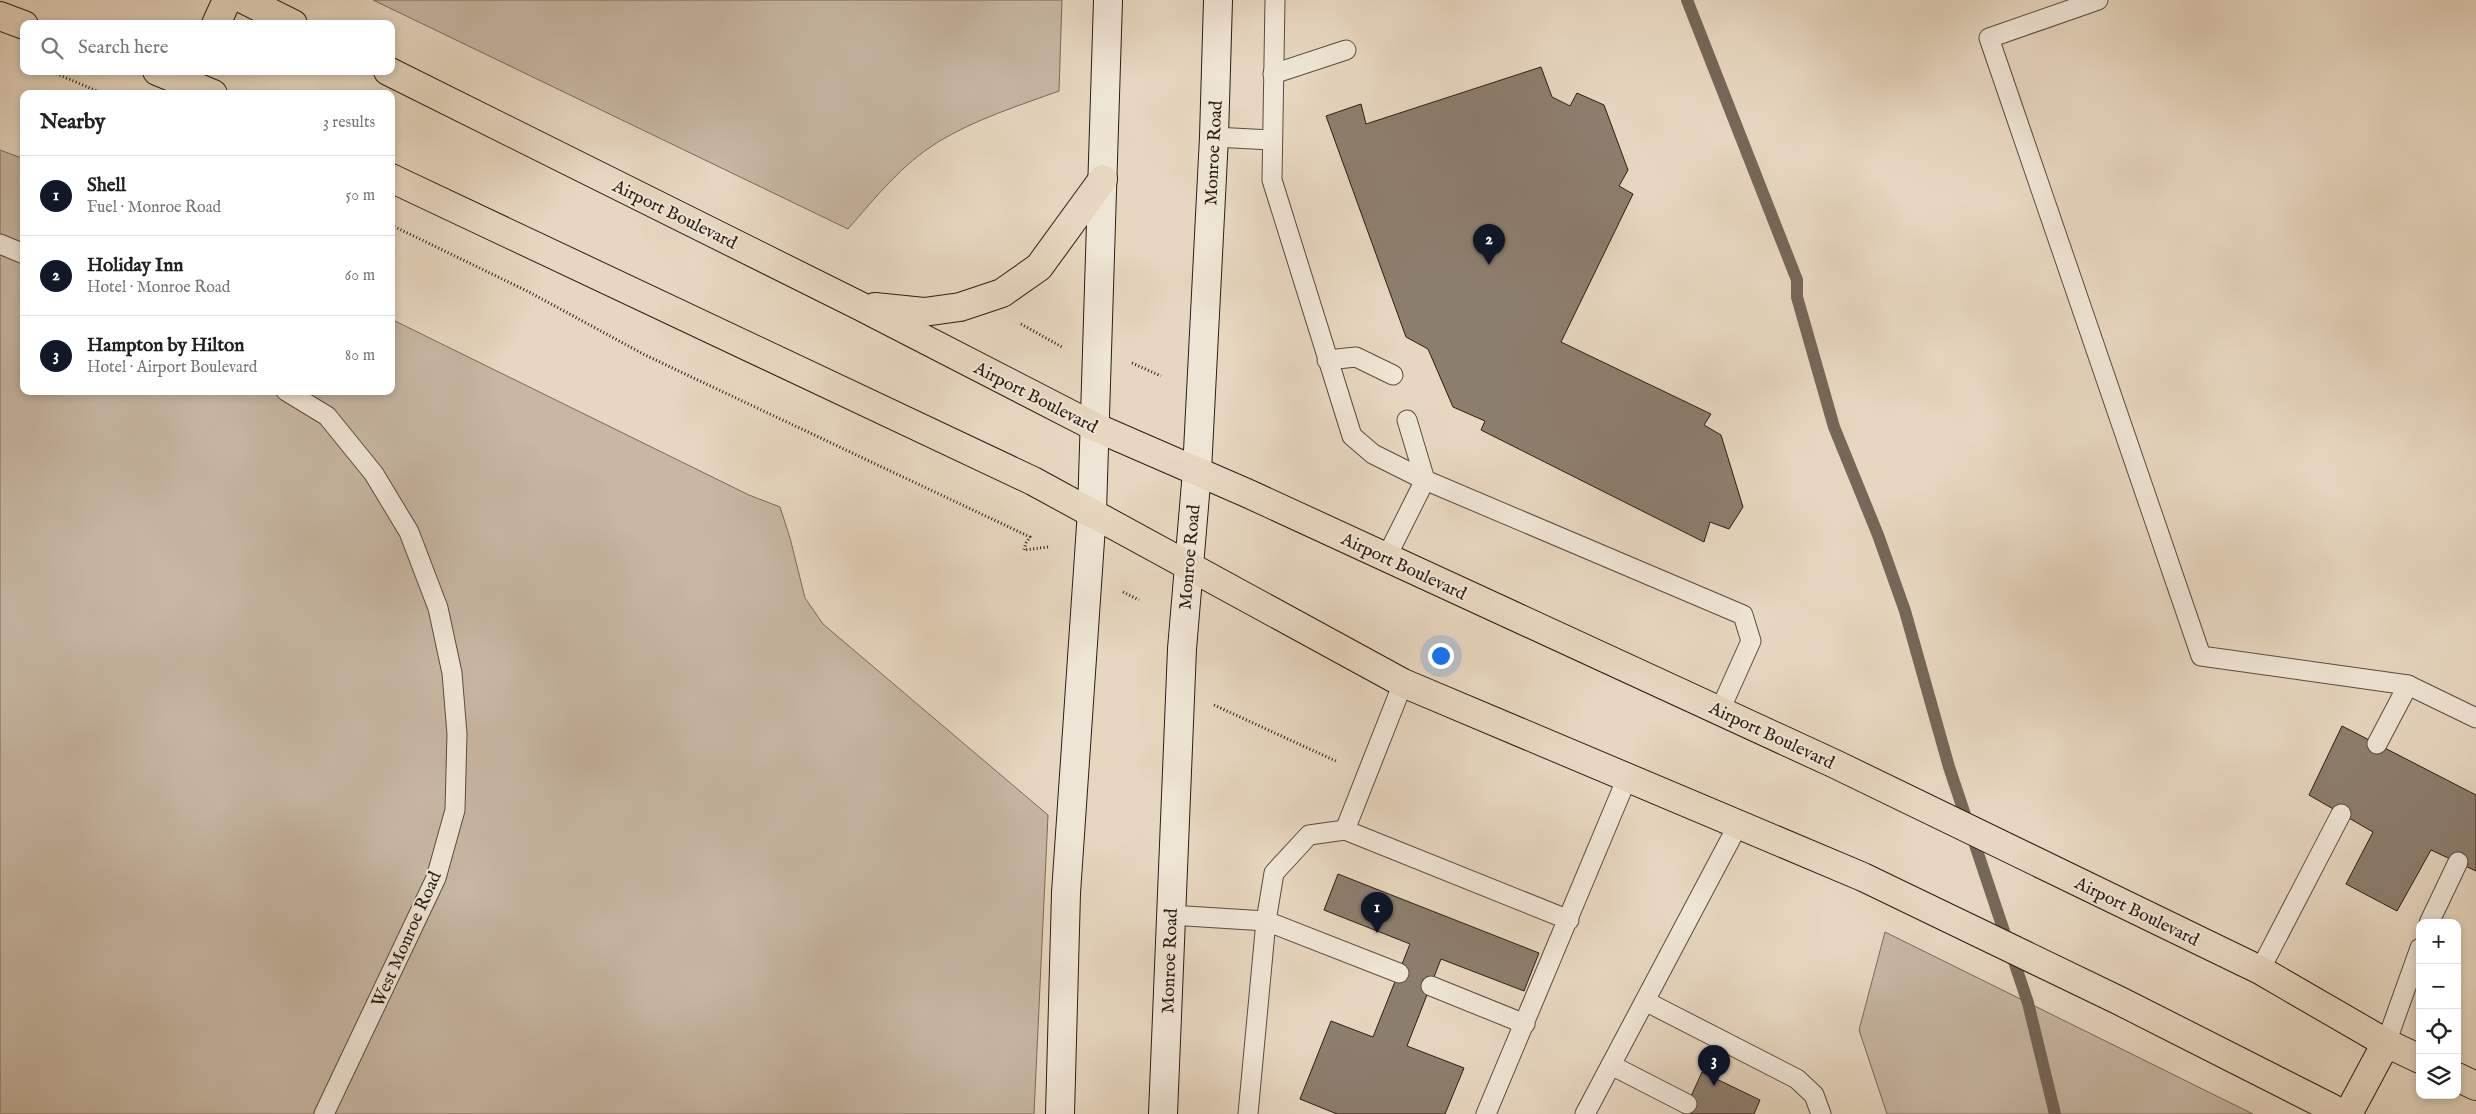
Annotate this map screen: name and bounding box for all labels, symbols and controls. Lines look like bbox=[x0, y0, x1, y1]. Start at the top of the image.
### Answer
search box bbox=[20, 20, 395, 75]
icon: search bbox=[38, 34, 66, 62]
text: Search here bbox=[78, 36, 169, 60]
street label: Monroe Road bbox=[1200, 100, 1229, 206]
text: Nearby bbox=[40, 109, 105, 136]
text: 3 results bbox=[323, 113, 375, 133]
text: Shell bbox=[87, 174, 126, 198]
street label: Airport Boulevard bbox=[607, 175, 741, 256]
text: 1 bbox=[53, 186, 59, 206]
text: 50 m bbox=[346, 186, 375, 206]
text: Fuel · Monroe Road bbox=[87, 198, 221, 218]
pin: 2 bbox=[1473, 224, 1505, 265]
text: Holiday Inn bbox=[87, 254, 183, 278]
text: 2 bbox=[52, 266, 60, 286]
text: 60 m bbox=[345, 266, 375, 286]
text: Hotel · Monroe Road bbox=[87, 278, 230, 298]
text: Hampton by Hilton bbox=[87, 334, 244, 358]
text: 3 bbox=[53, 346, 59, 366]
text: 80 m bbox=[345, 346, 375, 366]
street label: Airport Boulevard bbox=[969, 357, 1101, 440]
text: Hotel · Airport Boulevard bbox=[87, 358, 257, 378]
street label: Monroe Road bbox=[1174, 503, 1207, 611]
street label: Airport Boulevard bbox=[1336, 528, 1470, 607]
your location bbox=[1428, 643, 1454, 669]
street label: Airport Boulevard bbox=[1704, 697, 1838, 776]
street label: West Monroe Road bbox=[367, 868, 448, 1011]
street label: Airport Boulevard bbox=[2069, 872, 2203, 953]
pin: 1 bbox=[1361, 892, 1393, 933]
street label: Monroe Road bbox=[1157, 908, 1184, 1014]
map controls bbox=[2416, 919, 2461, 1099]
button: + bbox=[2416, 919, 2461, 964]
button: − bbox=[2416, 964, 2461, 1009]
button: locate bbox=[2416, 1009, 2461, 1054]
pin: 3 bbox=[1698, 1045, 1730, 1086]
button: layers bbox=[2416, 1054, 2461, 1099]

